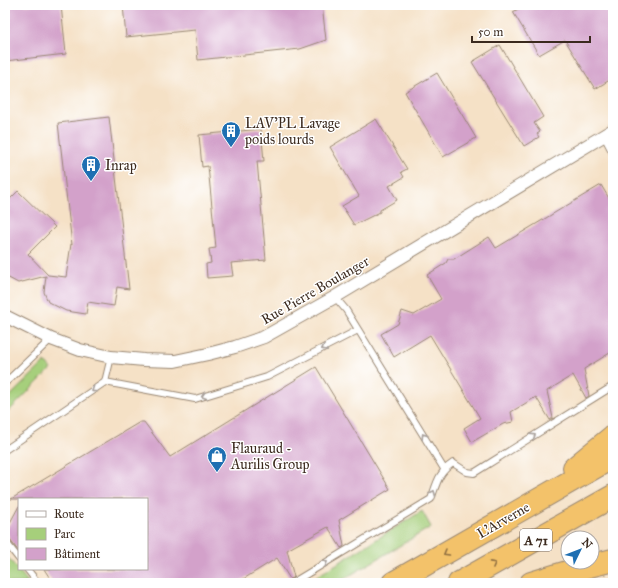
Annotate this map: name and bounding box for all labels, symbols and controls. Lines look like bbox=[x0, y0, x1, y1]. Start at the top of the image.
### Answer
scale bar bbox=[472, 18, 590, 44]
text: 50 m bbox=[478, 25, 503, 39]
place label: LAV'PL Lavage poids lourds bbox=[244, 115, 340, 148]
building icon: LAV'PL Lavage poids lourds bbox=[220, 120, 242, 148]
building icon: Inrap bbox=[80, 154, 102, 182]
place label: Inrap bbox=[105, 157, 137, 174]
street label: Rue Pierre Boulanger bbox=[258, 252, 373, 328]
one-way arrow bbox=[320, 343, 328, 351]
one-way arrow bbox=[92, 385, 99, 392]
one-way arrow bbox=[200, 391, 207, 400]
one-way arrow bbox=[421, 433, 429, 440]
one-way arrow bbox=[529, 433, 536, 441]
place label: Flauraud - Aurilis Group bbox=[230, 440, 310, 473]
shop icon: Flauraud - Aurilis Group bbox=[206, 445, 228, 473]
one-way arrow bbox=[429, 489, 437, 496]
legend bbox=[18, 498, 148, 570]
street label: L'Arverne bbox=[474, 498, 533, 542]
text: Route bbox=[54, 507, 84, 521]
text: Parc bbox=[54, 527, 75, 541]
road number: A 71 bbox=[520, 529, 552, 551]
north arrow bbox=[560, 530, 600, 570]
text: N bbox=[579, 536, 595, 552]
text: Bâtiment bbox=[54, 547, 101, 561]
one-way arrow bbox=[443, 548, 450, 555]
one-way arrow bbox=[321, 560, 328, 567]
one-way arrow bbox=[489, 561, 496, 568]

